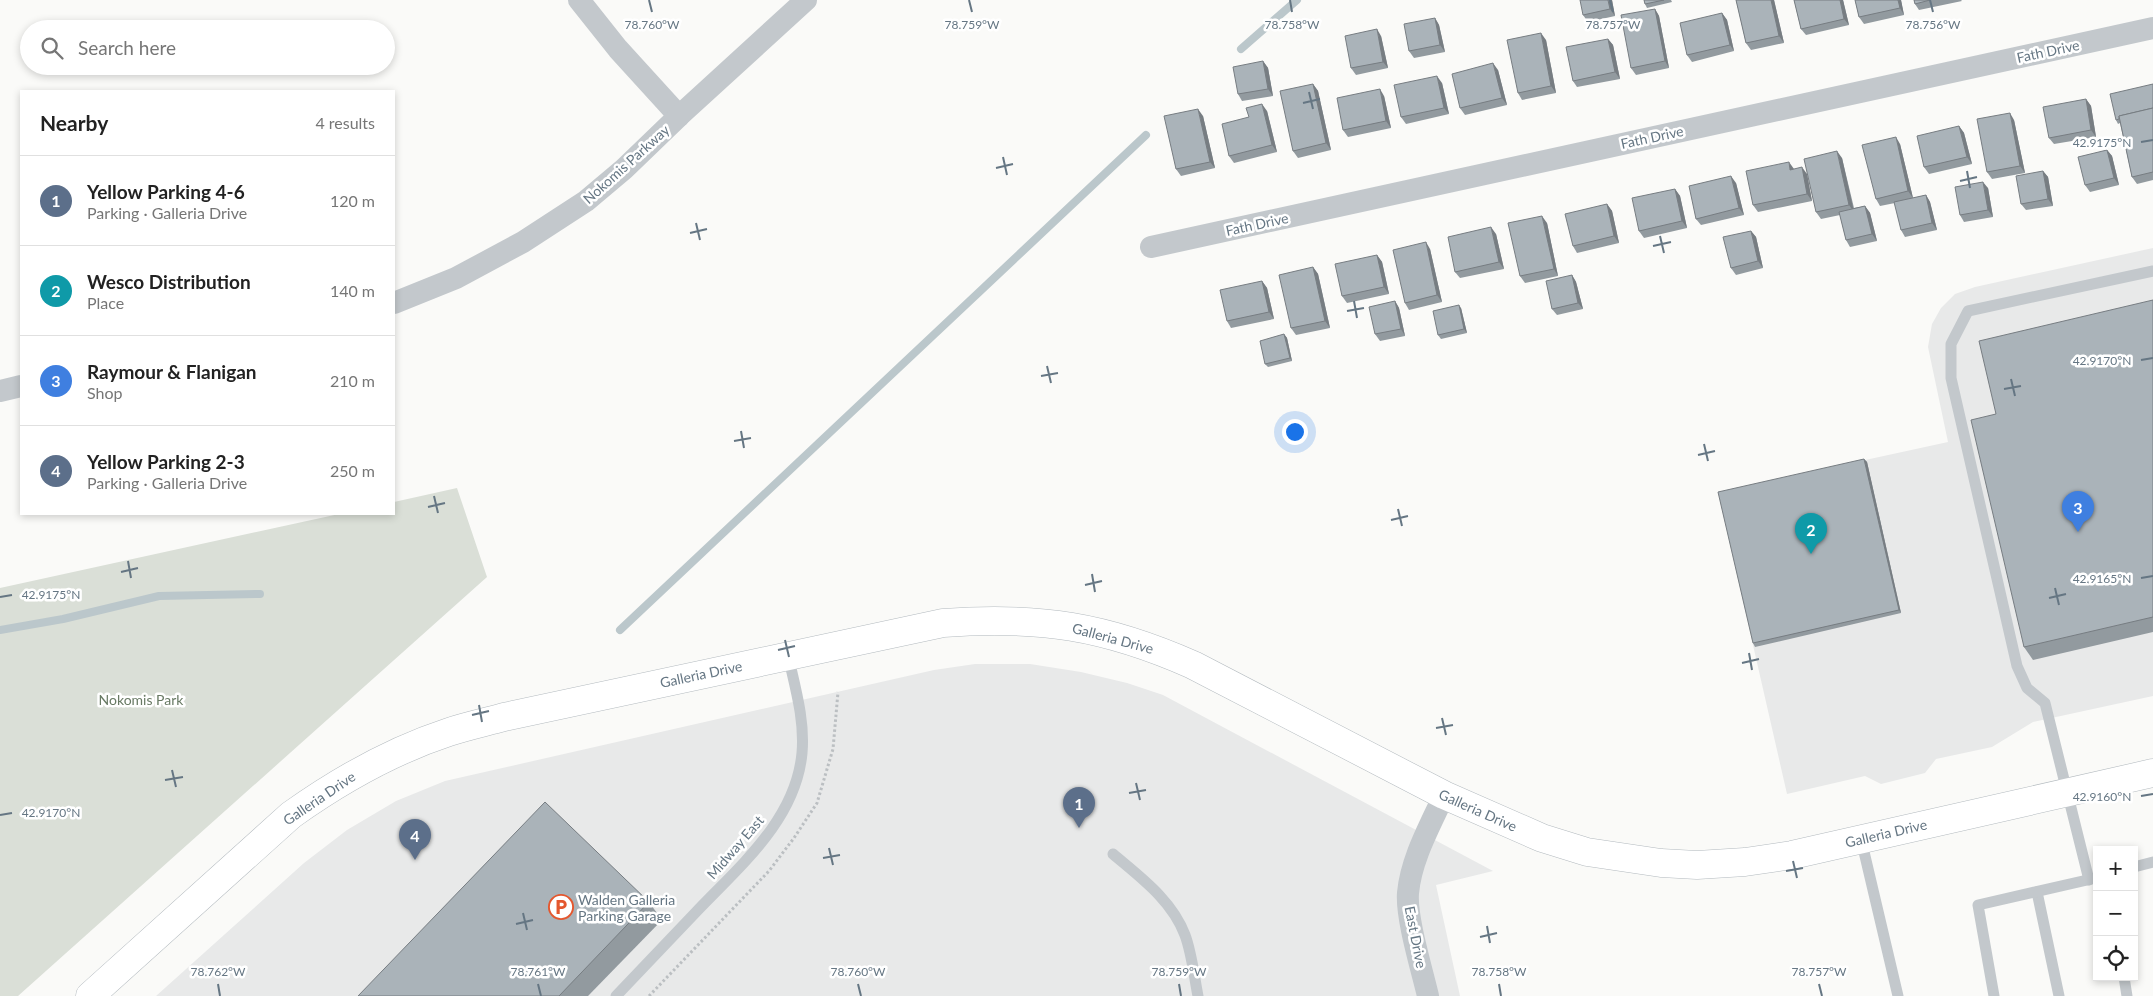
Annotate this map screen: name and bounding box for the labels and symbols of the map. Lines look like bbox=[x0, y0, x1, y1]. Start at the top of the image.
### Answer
text: 78.760°W bbox=[624, 17, 680, 32]
text: 78.759°W bbox=[944, 17, 1000, 32]
text: 78.758°W bbox=[1264, 17, 1320, 32]
text: 78.757°W bbox=[1585, 17, 1641, 32]
text: 78.756°W bbox=[1905, 17, 1961, 32]
street label: Fath Drive bbox=[2015, 36, 2081, 66]
street label: Nokomis Parkway bbox=[579, 120, 673, 207]
street label: Fath Drive bbox=[1619, 122, 1685, 152]
text: 42.9175°N bbox=[2073, 135, 2131, 150]
street label: Fath Drive bbox=[1224, 209, 1290, 239]
text: 42.9170°N bbox=[2073, 353, 2131, 368]
your location bbox=[1282, 419, 1308, 445]
pin: 3 bbox=[2062, 491, 2094, 532]
pin: 2 bbox=[1795, 513, 1827, 554]
text: 42.9165°N bbox=[2073, 571, 2131, 586]
text: 42.9175°N bbox=[22, 587, 80, 602]
street label: Galleria Drive bbox=[1070, 619, 1156, 657]
street label: Galleria Drive bbox=[658, 657, 744, 691]
park label: Nokomis Park bbox=[99, 691, 184, 708]
street label: Galleria Drive bbox=[280, 768, 358, 828]
street label: Galleria Drive bbox=[1436, 785, 1520, 835]
pin: 1 bbox=[1063, 787, 1095, 828]
text: 42.9160°N bbox=[2073, 789, 2131, 804]
text: 42.9170°N bbox=[22, 805, 80, 820]
street label: Midway East bbox=[703, 812, 767, 882]
street label: Galleria Drive bbox=[1843, 815, 1929, 851]
pin: 4 bbox=[399, 819, 431, 860]
place label: Walden Galleria Parking Garage bbox=[578, 891, 675, 924]
parking icon: Walden Galleria Parking Garage bbox=[548, 894, 574, 920]
street label: East Drive bbox=[1402, 904, 1430, 970]
text: 78.762°W bbox=[190, 964, 246, 979]
text: 78.761°W bbox=[510, 964, 566, 979]
text: 78.760°W bbox=[830, 964, 886, 979]
text: 78.759°W bbox=[1151, 964, 1207, 979]
text: 78.758°W bbox=[1471, 964, 1527, 979]
text: 78.757°W bbox=[1791, 964, 1847, 979]

